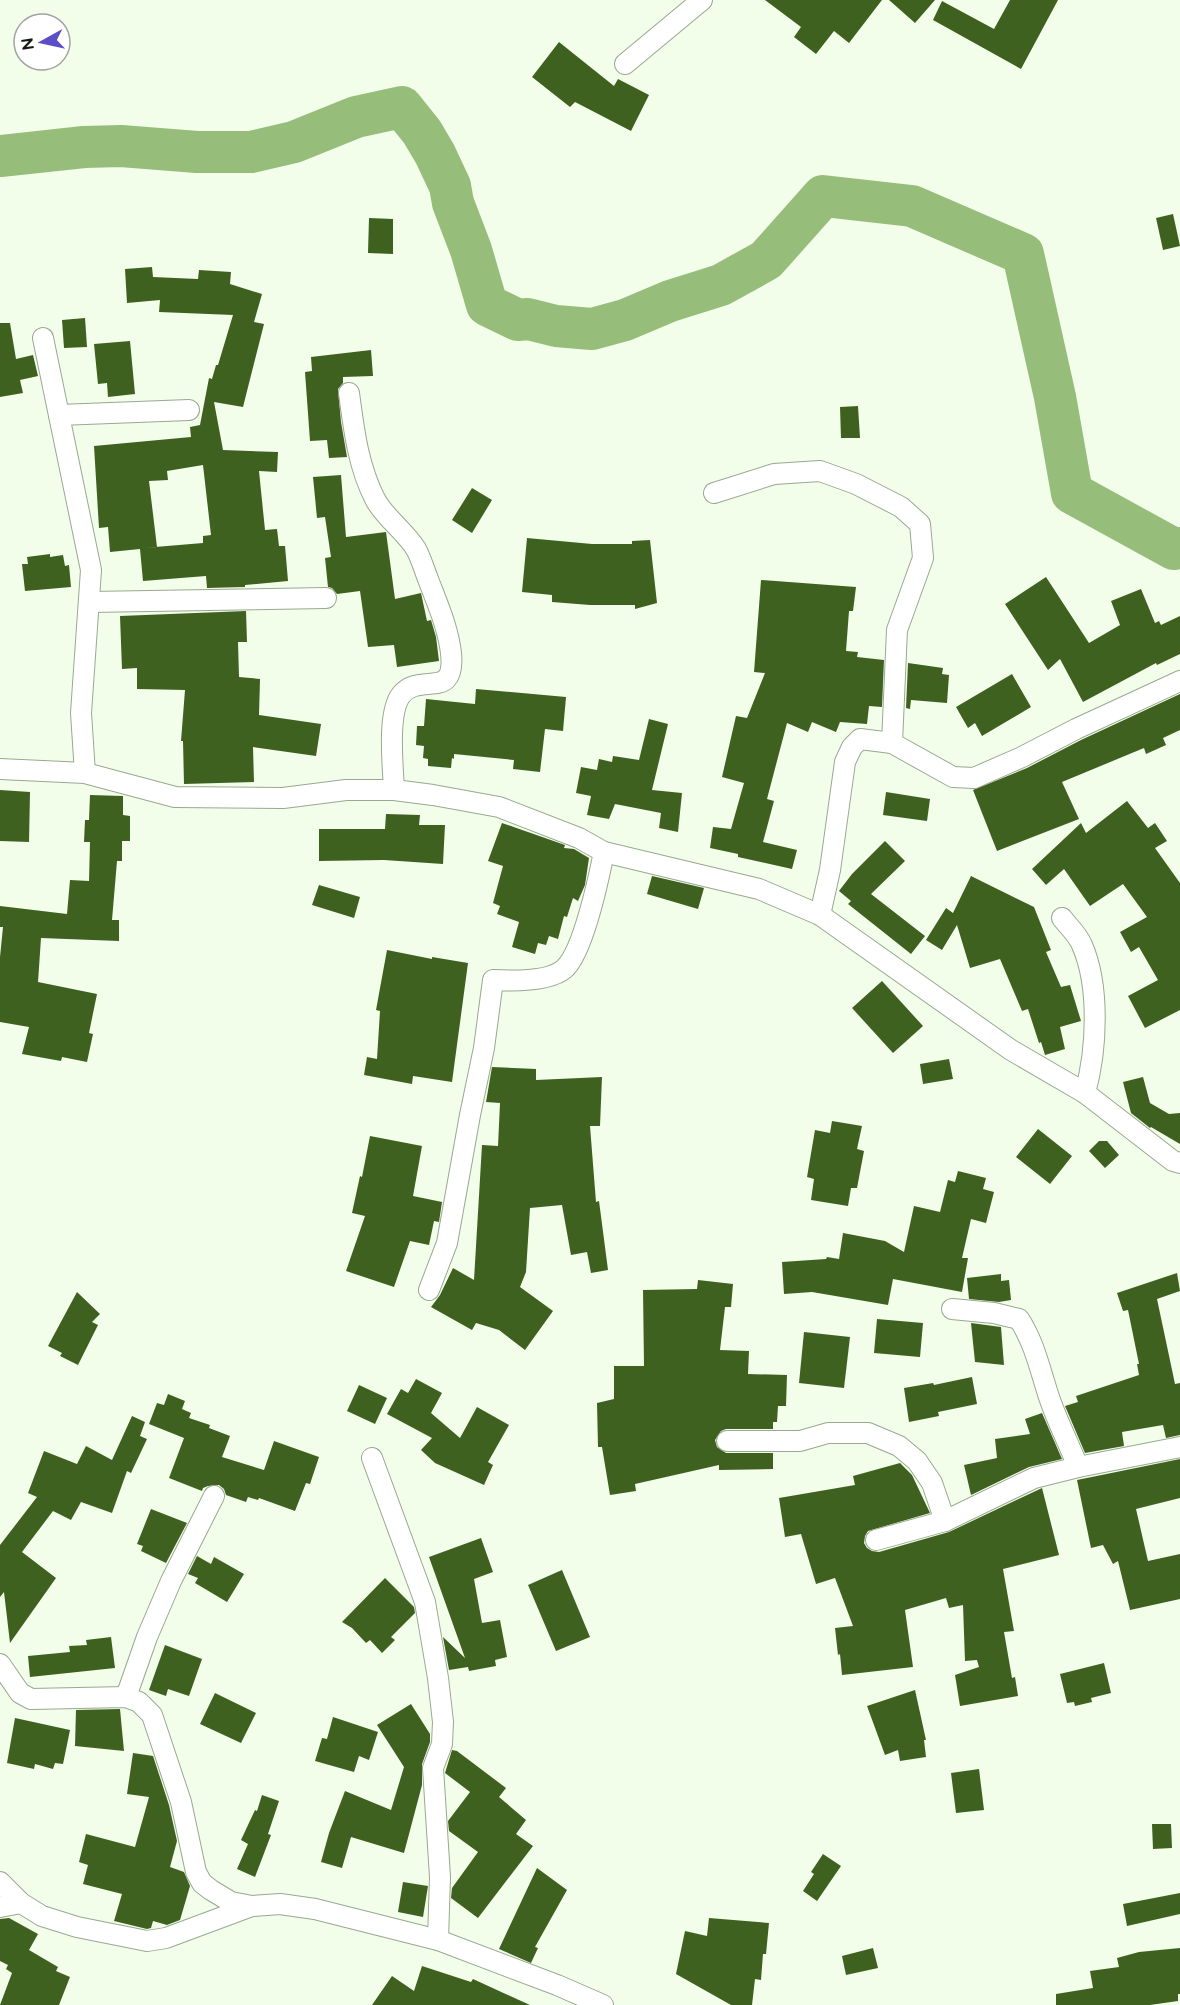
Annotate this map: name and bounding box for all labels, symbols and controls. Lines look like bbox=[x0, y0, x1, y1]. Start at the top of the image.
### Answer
north arrow bbox=[12, 12, 72, 72]
text: N bbox=[17, 37, 38, 51]

